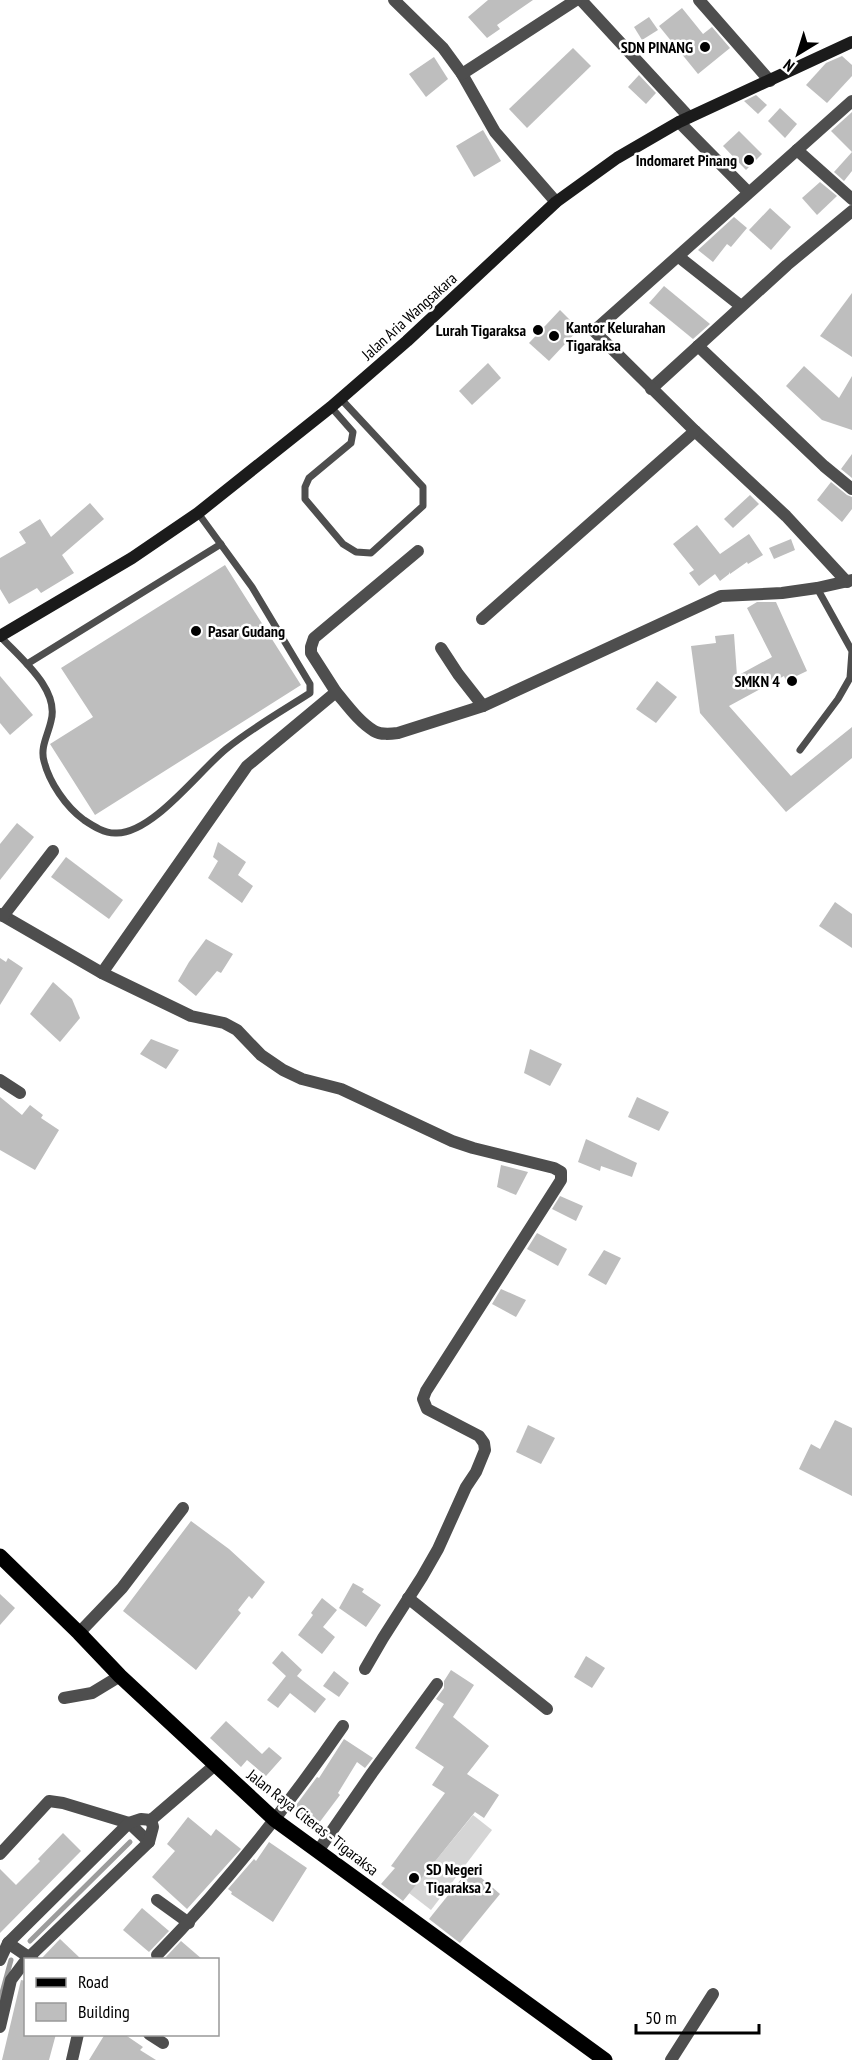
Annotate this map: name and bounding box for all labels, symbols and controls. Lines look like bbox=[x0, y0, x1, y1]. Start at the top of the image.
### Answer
north arrow bbox=[768, 24, 828, 84]
place label: SDN PINANG bbox=[621, 37, 693, 57]
marker: SDN PINANG bbox=[698, 40, 712, 54]
text: N bbox=[779, 55, 798, 76]
place label: Indomaret Pinang bbox=[636, 150, 737, 170]
marker: Indomaret Pinang bbox=[742, 153, 756, 167]
street label: Jalan Aria Wangsakara bbox=[357, 268, 461, 365]
place label: Kantor Kelurahan Tigaraksa bbox=[566, 317, 665, 355]
place label: Lurah Tigaraksa bbox=[436, 320, 526, 340]
marker: Lurah Tigaraksa bbox=[531, 323, 545, 337]
marker: Kantor Kelurahan Tigaraksa bbox=[547, 329, 561, 343]
place label: Pasar Gudang bbox=[208, 621, 285, 641]
marker: Pasar Gudang bbox=[189, 624, 203, 638]
place label: SMKN 4 bbox=[734, 671, 780, 691]
marker: SMKN 4 bbox=[785, 674, 799, 688]
street label: Jalan Raya Citeras - Tigaraksa bbox=[243, 1764, 383, 1879]
place label: SD Negeri Tigaraksa 2 bbox=[426, 1859, 492, 1897]
marker: SD Negeri Tigaraksa 2 bbox=[407, 1871, 421, 1885]
legend bbox=[24, 1958, 219, 2036]
text: Road bbox=[78, 1970, 109, 1993]
scale bar bbox=[636, 1997, 759, 2035]
text: Building bbox=[78, 2000, 130, 2023]
text: 50 m bbox=[645, 2006, 677, 2029]

